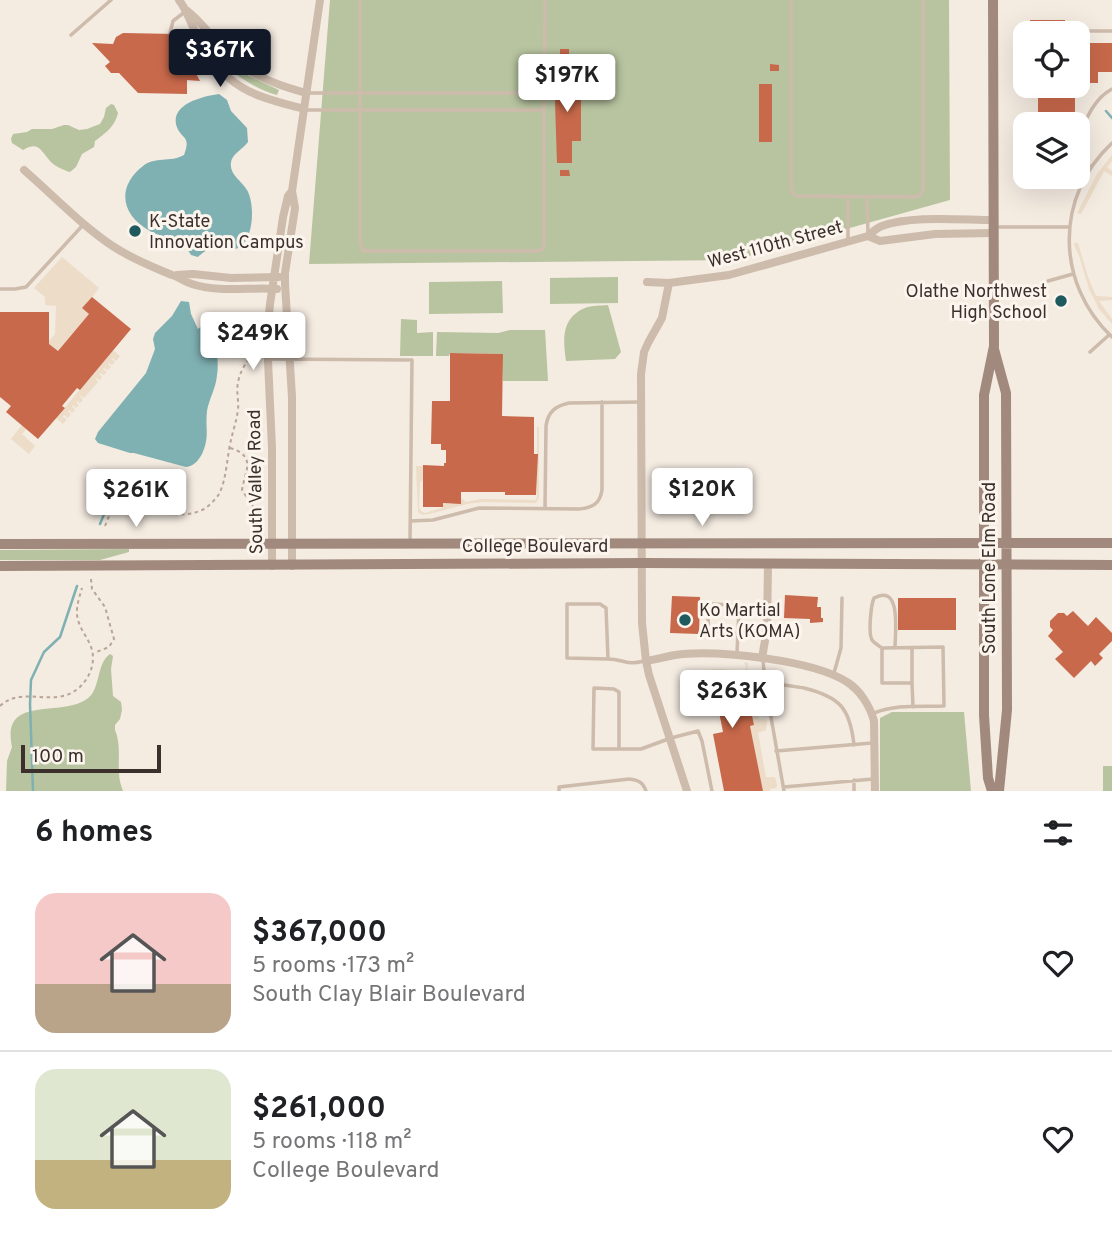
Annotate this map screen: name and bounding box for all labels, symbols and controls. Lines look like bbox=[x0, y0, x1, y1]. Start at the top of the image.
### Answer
map controls bbox=[1013, 21, 1090, 189]
button: locate bbox=[1013, 21, 1090, 98]
pin: $367K bbox=[171, 29, 269, 89]
text: $367K bbox=[185, 37, 255, 66]
pin: $197K bbox=[518, 54, 616, 114]
text: $197K bbox=[534, 62, 600, 91]
button: layers bbox=[1013, 112, 1090, 189]
place label: K-State Innovation Campus bbox=[149, 211, 304, 255]
street label: West 110th Street bbox=[705, 216, 845, 275]
marker: K-State Innovation Campus bbox=[127, 223, 143, 239]
place label: Olathe Northwest High School bbox=[906, 281, 1047, 325]
marker: Olathe Northwest High School bbox=[1053, 293, 1069, 309]
pin: $249K bbox=[204, 312, 302, 372]
text: $249K bbox=[216, 320, 290, 349]
street label: South Valley Road bbox=[244, 409, 269, 555]
pin: $120K bbox=[653, 468, 751, 528]
pin: $261K bbox=[87, 470, 185, 529]
text: $120K bbox=[668, 476, 736, 505]
text: $261K bbox=[102, 477, 170, 506]
street label: South Lone Elm Road bbox=[979, 482, 1002, 654]
street label: College Boulevard bbox=[462, 536, 608, 559]
place label: Ko Martial Arts (KOMA) bbox=[699, 600, 800, 644]
marker: Ko Martial Arts (KOMA) bbox=[677, 612, 693, 628]
pin: $263K bbox=[683, 670, 781, 730]
text: $263K bbox=[696, 678, 768, 707]
scale bar bbox=[21, 742, 161, 774]
text: 100 m bbox=[32, 745, 84, 769]
icon: filters bbox=[1039, 814, 1077, 852]
text: 6 homes bbox=[35, 815, 153, 852]
text: $367,000 bbox=[252, 915, 387, 952]
icon: home bbox=[91, 921, 175, 1005]
icon: heart bbox=[1039, 944, 1077, 982]
text: 5 rooms · 173 m² bbox=[252, 952, 414, 981]
text: South Clay Blair Boulevard bbox=[252, 981, 526, 1010]
text: $261,000 bbox=[252, 1091, 386, 1128]
icon: home bbox=[91, 1097, 175, 1181]
icon: heart bbox=[1039, 1120, 1077, 1158]
text: 5 rooms · 118 m² bbox=[252, 1128, 411, 1157]
text: College Boulevard bbox=[252, 1157, 439, 1186]

